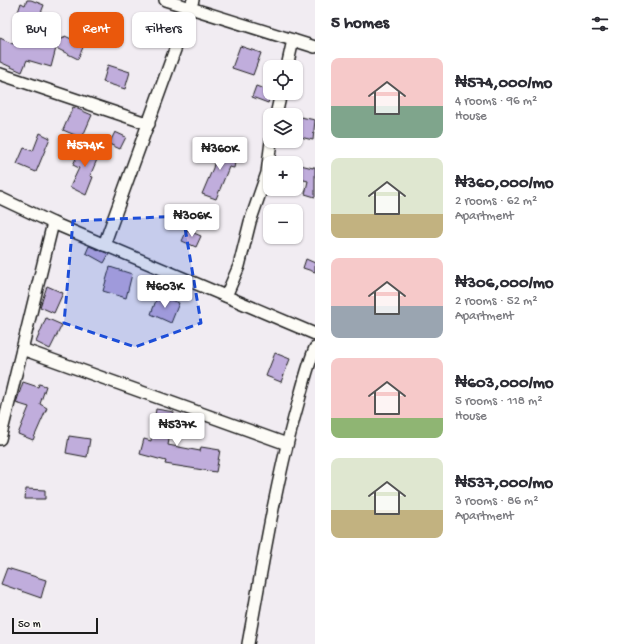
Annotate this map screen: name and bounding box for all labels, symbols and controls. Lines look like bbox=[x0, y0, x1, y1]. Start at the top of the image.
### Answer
chip: Buy bbox=[12, 12, 61, 48]
chip: Rent bbox=[69, 12, 124, 48]
chip: Filters bbox=[132, 12, 196, 48]
icon: filters bbox=[589, 13, 611, 35]
text: 5 homes bbox=[331, 14, 389, 34]
map controls bbox=[263, 60, 303, 244]
button: locate bbox=[263, 60, 303, 100]
icon: home bbox=[363, 74, 411, 122]
text: ₦574,000/mo bbox=[455, 74, 552, 94]
text: 4 rooms · 96 m² bbox=[455, 94, 537, 109]
button: layers bbox=[263, 108, 303, 148]
text: House bbox=[455, 109, 487, 124]
pin: ₦574K bbox=[57, 134, 113, 168]
pin: ₦360K bbox=[192, 137, 248, 171]
text: ₦574K bbox=[67, 139, 103, 154]
text: ₦360K bbox=[201, 142, 239, 157]
button: + bbox=[263, 156, 303, 196]
icon: home bbox=[363, 174, 411, 222]
text: ₦360,000/mo bbox=[455, 174, 554, 194]
text: 2 rooms · 62 m² bbox=[455, 194, 537, 209]
pin: ₦306K bbox=[164, 204, 220, 238]
button: − bbox=[263, 204, 303, 244]
text: ₦306K bbox=[173, 209, 211, 224]
text: Apartment bbox=[455, 209, 514, 224]
icon: home bbox=[363, 274, 411, 322]
text: ₦306,000/mo bbox=[455, 274, 554, 294]
pin: ₦603K bbox=[137, 275, 193, 309]
text: ₦603K bbox=[146, 280, 184, 295]
text: 2 rooms · 52 m² bbox=[455, 294, 537, 309]
text: Apartment bbox=[455, 309, 514, 324]
icon: home bbox=[363, 374, 411, 422]
text: ₦603,000/mo bbox=[455, 374, 554, 394]
text: 5 rooms · 118 m² bbox=[455, 394, 542, 409]
text: House bbox=[455, 409, 487, 424]
pin: ₦537K bbox=[149, 413, 205, 447]
text: ₦537K bbox=[159, 418, 195, 433]
icon: home bbox=[363, 474, 411, 522]
text: ₦537,000/mo bbox=[455, 474, 553, 494]
text: 3 rooms · 86 m² bbox=[455, 494, 538, 509]
text: Apartment bbox=[455, 509, 514, 524]
scale bar bbox=[12, 616, 98, 635]
text: 50 m bbox=[18, 619, 40, 631]

